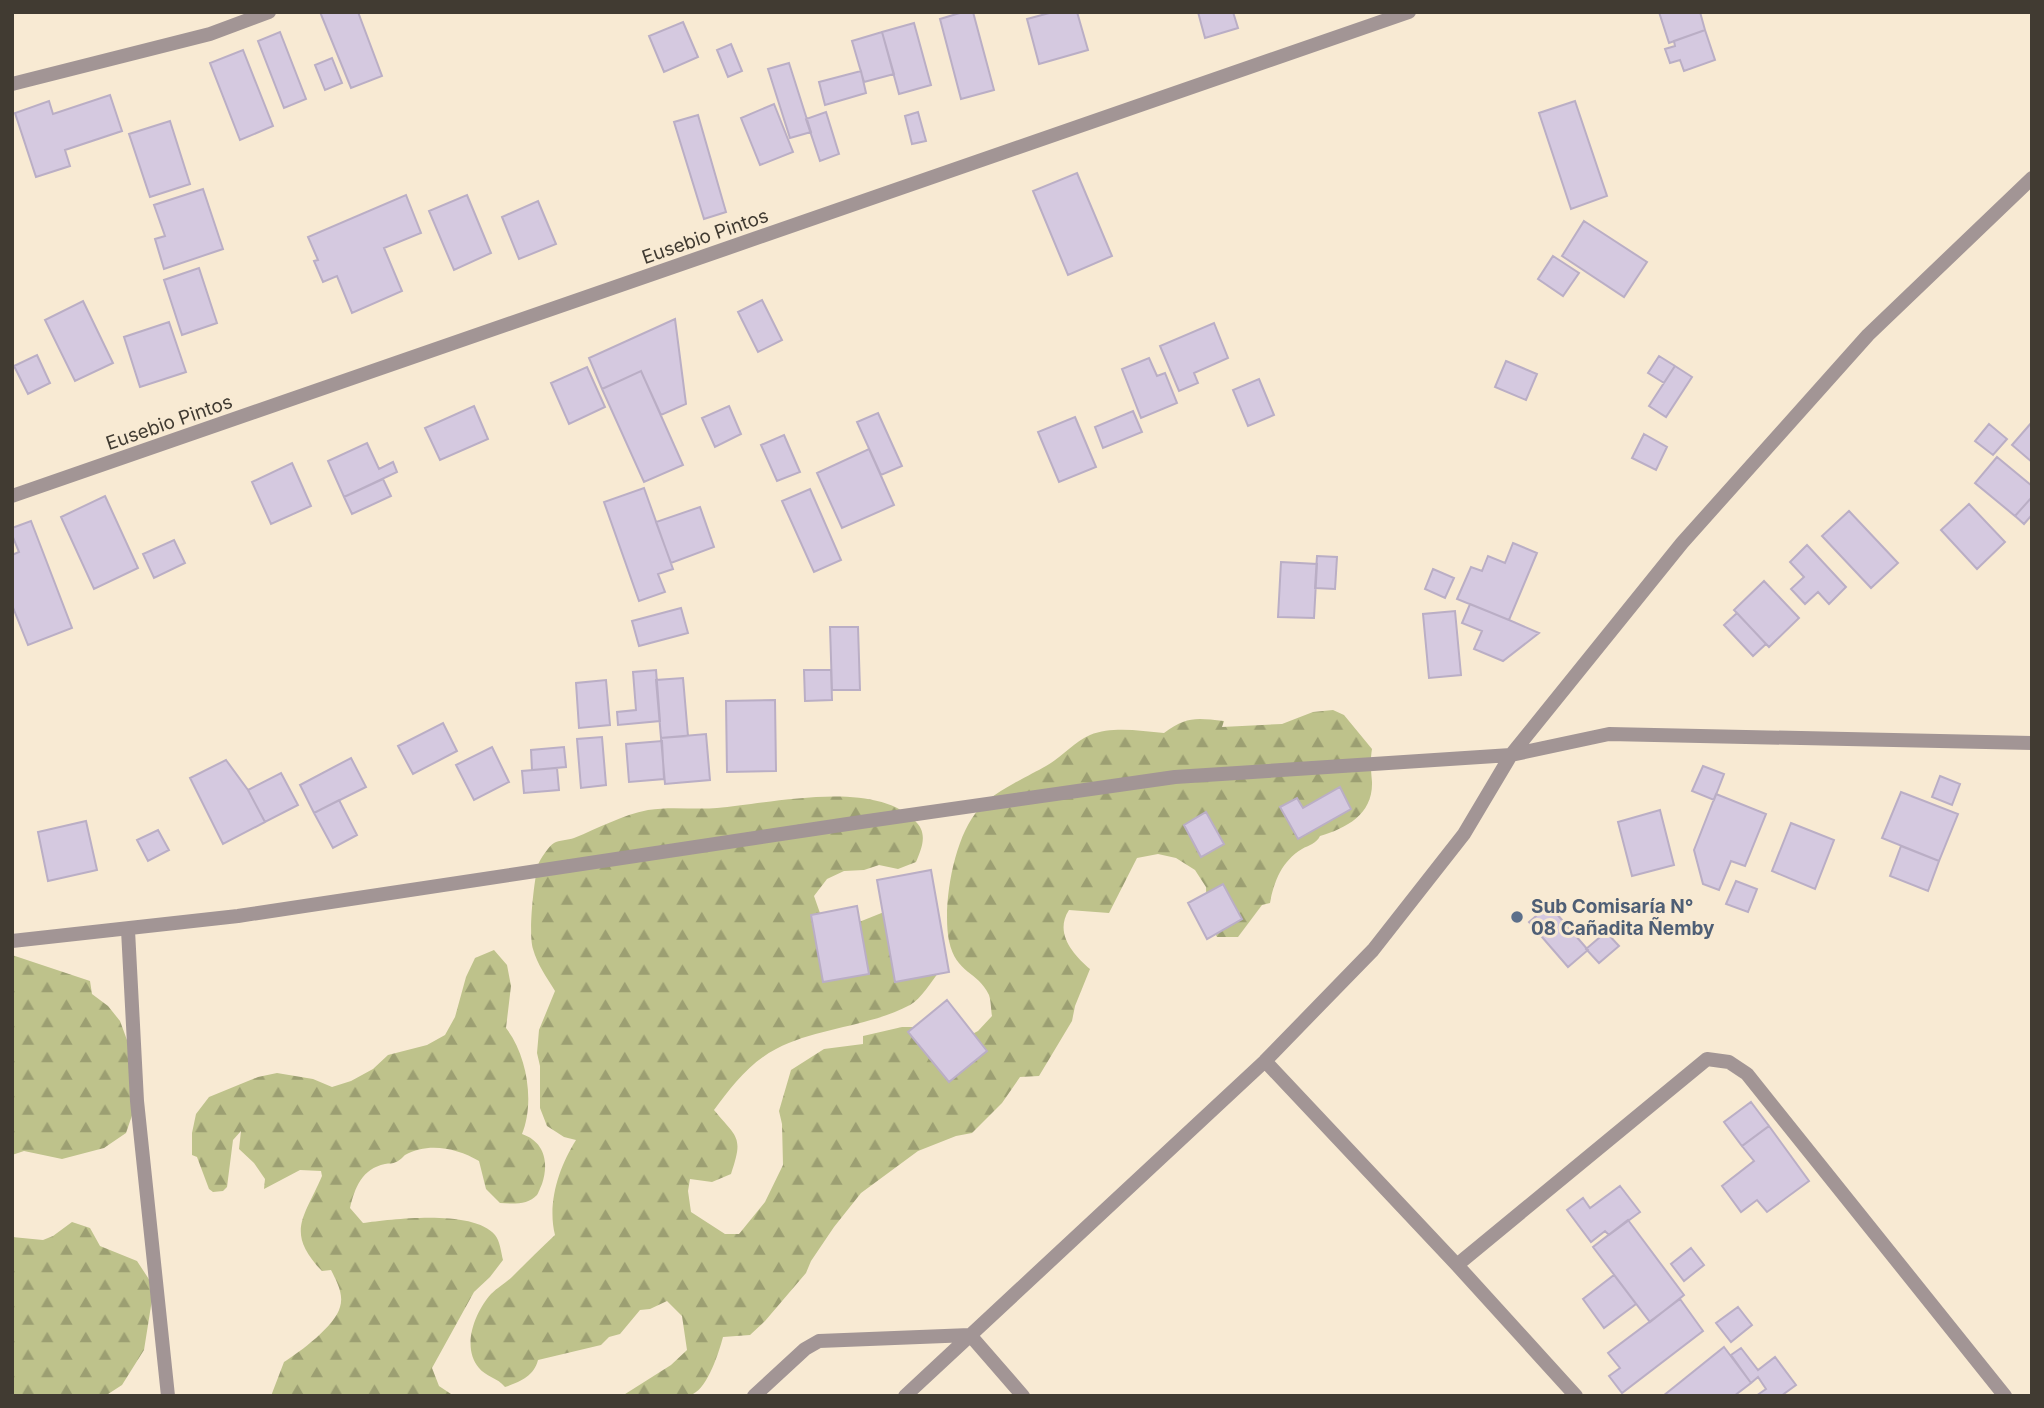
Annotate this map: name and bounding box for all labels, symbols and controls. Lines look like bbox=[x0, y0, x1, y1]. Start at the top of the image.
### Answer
street label: Eusebio Pintos bbox=[639, 204, 771, 269]
street label: Eusebio Pintos bbox=[103, 390, 235, 455]
place label: Sub Comisaría N° 08 Cañadita Ñemby bbox=[1531, 895, 1715, 940]
marker: Sub Comisaría N° 08 Cañadita Ñemby bbox=[1509, 909, 1525, 925]

